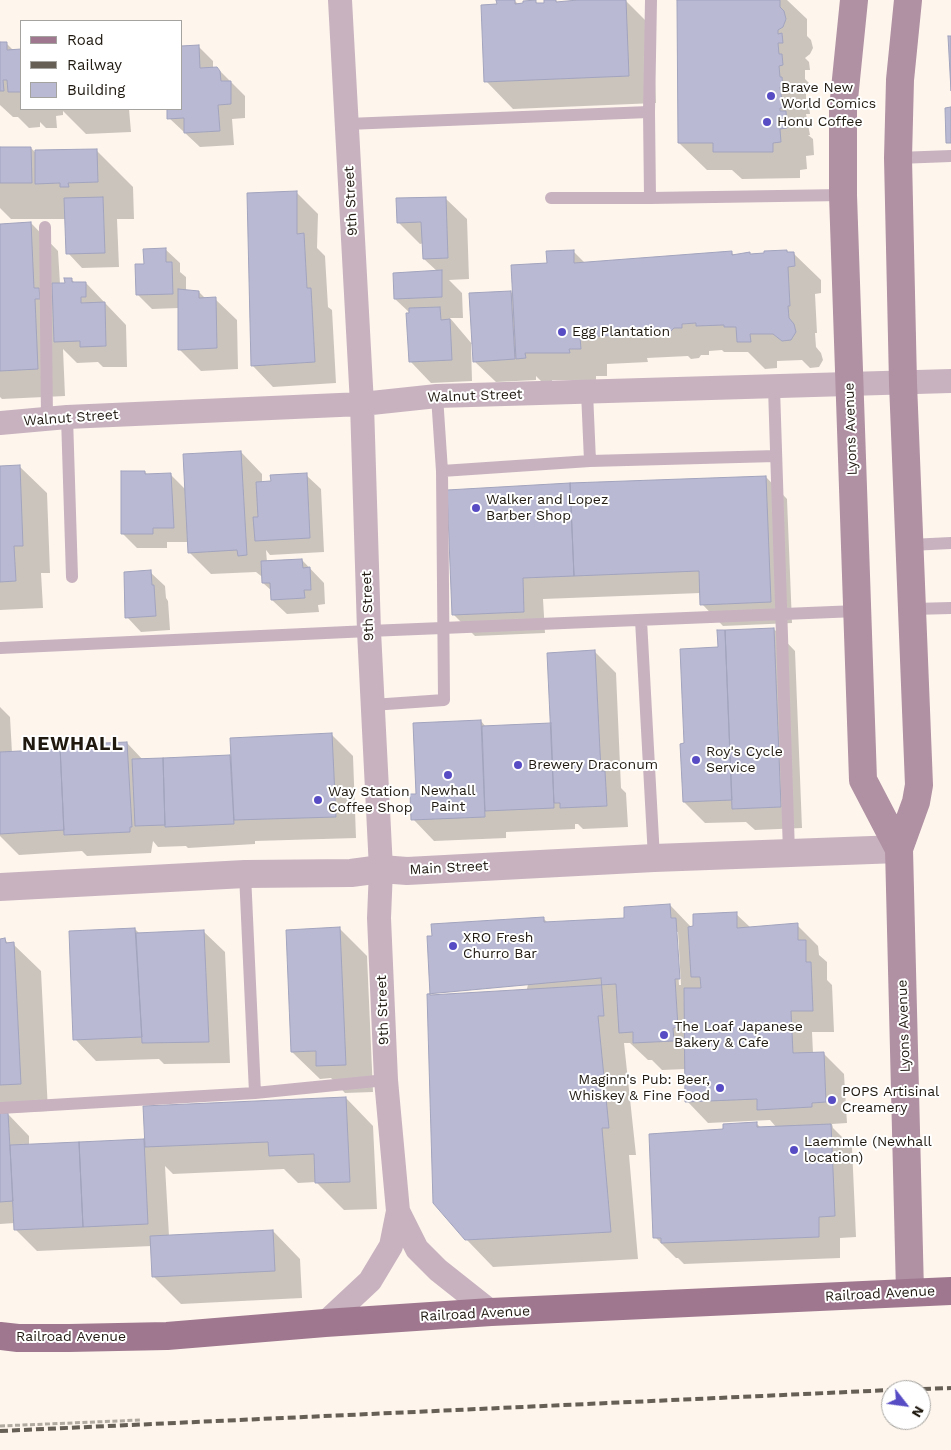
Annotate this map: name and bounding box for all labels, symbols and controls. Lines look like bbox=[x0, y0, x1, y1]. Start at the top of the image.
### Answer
legend bbox=[20, 20, 182, 110]
text: Road bbox=[67, 31, 104, 49]
text: Railway bbox=[67, 56, 122, 74]
place label: Brave New World Comics bbox=[781, 80, 876, 112]
text: Building bbox=[67, 81, 125, 99]
marker: Brave New World Comics bbox=[765, 90, 777, 102]
place label: Honu Coffee bbox=[777, 114, 862, 130]
marker: Honu Coffee bbox=[761, 116, 773, 128]
street label: 9th Street bbox=[341, 166, 361, 236]
place label: Egg Plantation bbox=[572, 324, 670, 340]
marker: Egg Plantation bbox=[556, 326, 568, 338]
street label: Lyons Avenue bbox=[841, 382, 861, 476]
street label: Walnut Street bbox=[427, 386, 523, 406]
street label: Walnut Street bbox=[23, 406, 119, 430]
place label: Walker and Lopez Barber Shop bbox=[486, 492, 608, 524]
marker: Walker and Lopez Barber Shop bbox=[470, 502, 482, 514]
street label: 9th Street bbox=[358, 571, 378, 641]
district label: NEWHALL bbox=[21, 733, 125, 755]
place label: Roy's Cycle Service bbox=[706, 744, 783, 776]
marker: Roy's Cycle Service bbox=[690, 754, 702, 766]
place label: Brewery Draconum bbox=[528, 757, 658, 773]
marker: Brewery Draconum bbox=[512, 759, 524, 771]
marker: Newhall Paint bbox=[442, 769, 454, 781]
place label: Newhall Paint bbox=[421, 783, 475, 816]
place label: Way Station Coffee Shop bbox=[328, 784, 412, 816]
marker: Way Station Coffee Shop bbox=[312, 794, 324, 806]
street label: Main Street bbox=[409, 858, 489, 878]
place label: XRO Fresh Churro Bar bbox=[463, 930, 537, 962]
marker: XRO Fresh Churro Bar bbox=[447, 940, 459, 952]
street label: 9th Street bbox=[373, 975, 393, 1045]
street label: Lyons Avenue bbox=[894, 979, 914, 1073]
place label: The Loaf Japanese Bakery & Cafe bbox=[674, 1019, 803, 1052]
marker: The Loaf Japanese Bakery & Cafe bbox=[658, 1029, 670, 1041]
place label: Maginn's Pub: Beer, Whiskey & Fine Food bbox=[569, 1072, 710, 1104]
marker: Maginn's Pub: Beer, Whiskey & Fine Food bbox=[714, 1082, 726, 1094]
place label: POPS Artisinal Creamery bbox=[842, 1084, 939, 1116]
marker: POPS Artisinal Creamery bbox=[826, 1094, 838, 1106]
place label: Laemmle (Newhall location) bbox=[804, 1134, 932, 1166]
marker: Laemmle (Newhall location) bbox=[788, 1144, 800, 1156]
street label: Railroad Avenue bbox=[825, 1283, 935, 1305]
street label: Railroad Avenue bbox=[420, 1303, 530, 1325]
street label: Railroad Avenue bbox=[16, 1329, 126, 1345]
north arrow bbox=[881, 1380, 931, 1430]
text: N bbox=[909, 1404, 928, 1420]

